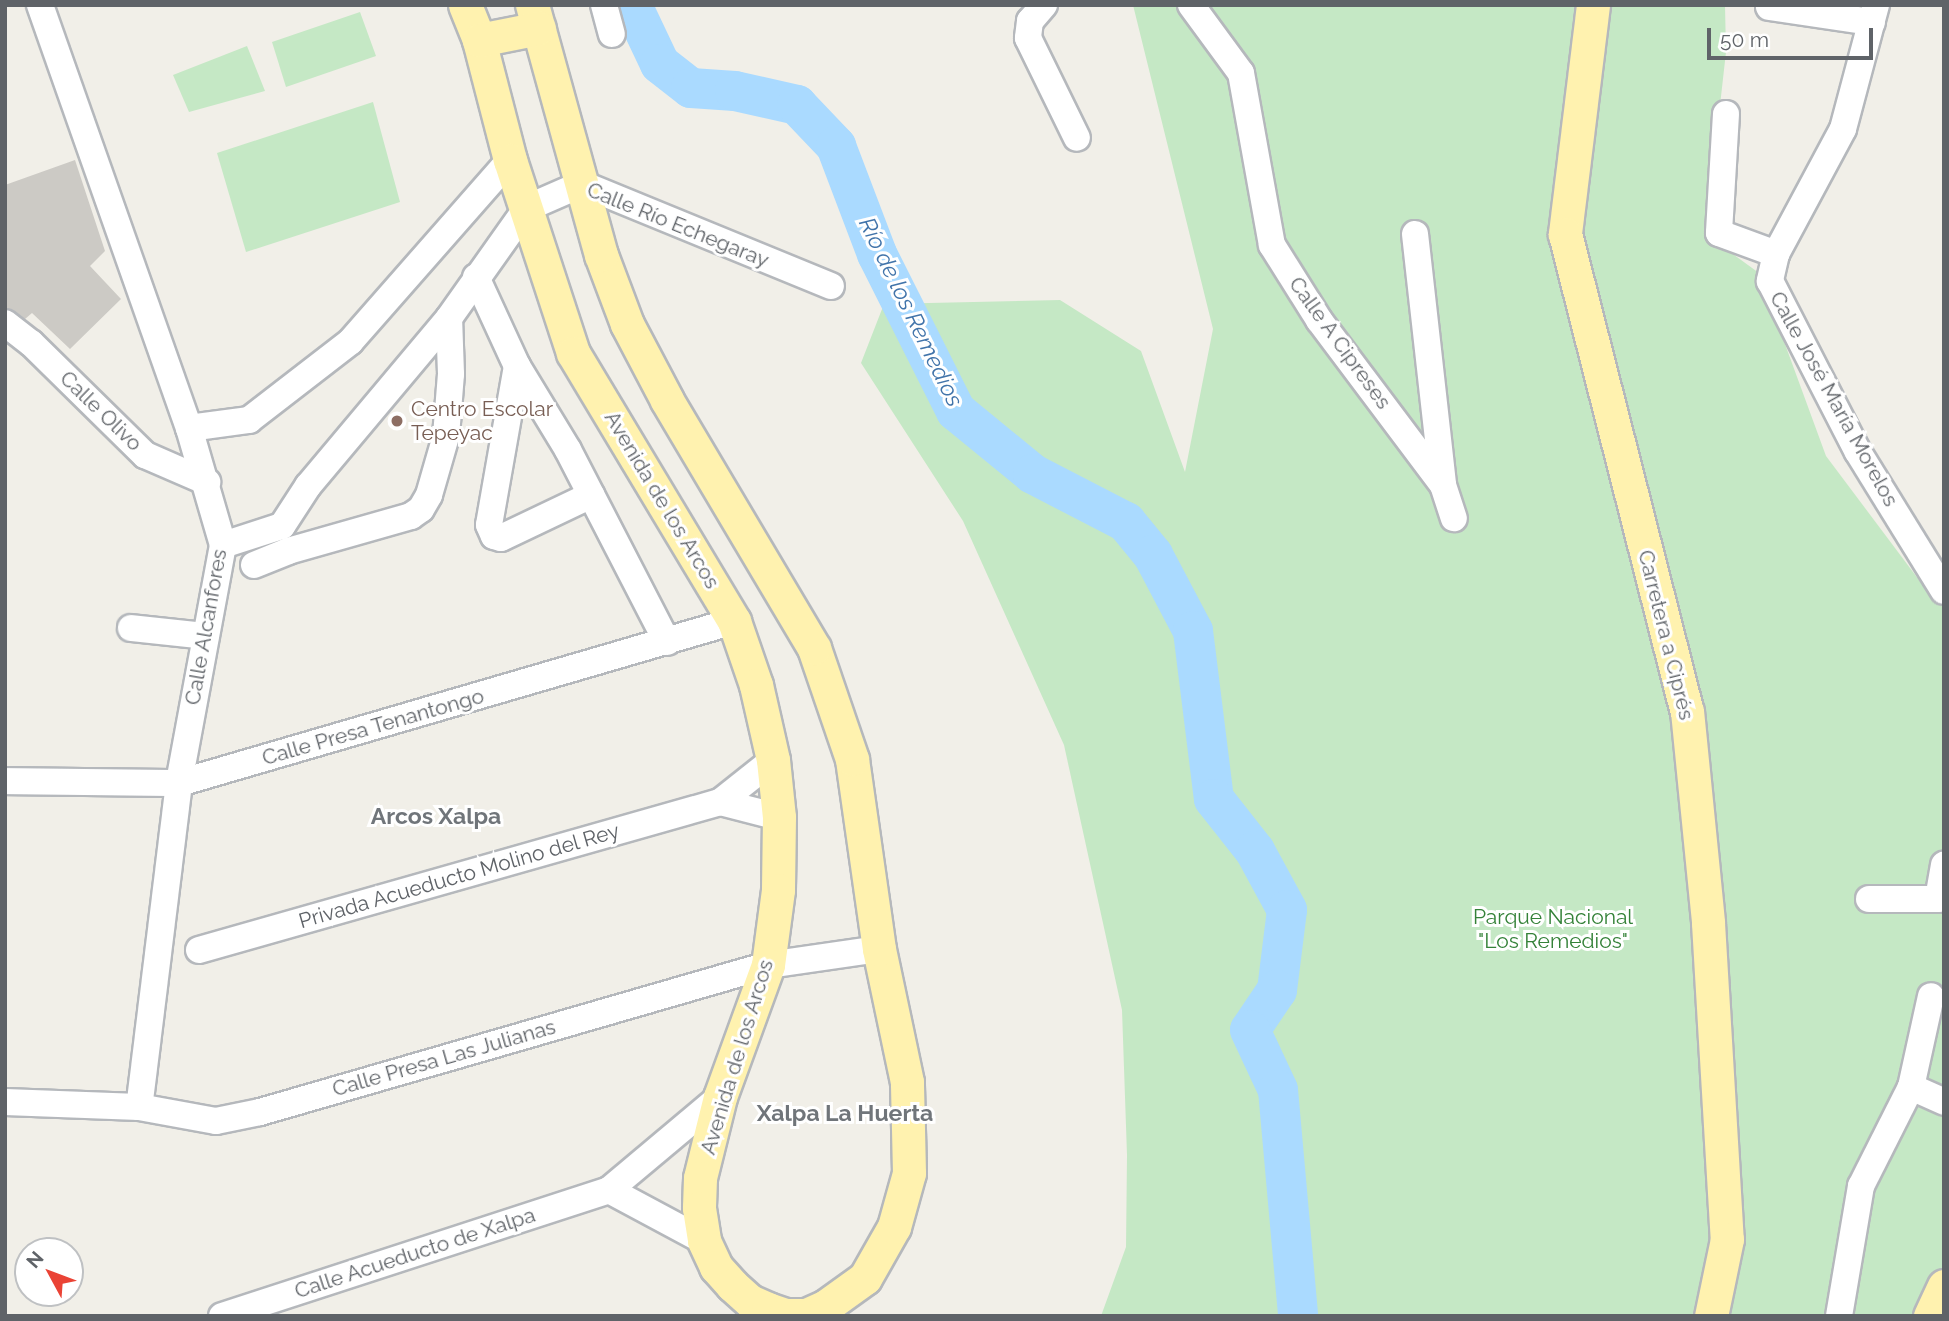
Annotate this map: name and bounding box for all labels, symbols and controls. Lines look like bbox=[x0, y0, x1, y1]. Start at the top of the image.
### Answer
scale bar bbox=[1711, 14, 1877, 58]
text: 50 m bbox=[1720, 27, 1769, 52]
street label: Calle Río Echegaray bbox=[583, 177, 773, 273]
water label: Río de los Remedios bbox=[853, 213, 969, 411]
street label: Calle A Cipreses bbox=[1283, 272, 1397, 414]
street label: Calle José María Morelos bbox=[1764, 287, 1904, 511]
street label: Calle Olivo bbox=[55, 366, 147, 456]
place label: Centro Escolar Tepeyac bbox=[411, 396, 553, 446]
street label: Avenida de los Arcos bbox=[599, 406, 725, 594]
marker: Centro Escolar Tepeyac bbox=[389, 413, 405, 429]
street label: Calle Alcanfores bbox=[180, 547, 232, 707]
street label: Carretera a Ciprés bbox=[1633, 548, 1699, 722]
street label: Calle Presa Tenantongo bbox=[259, 683, 487, 771]
district label: Arcos Xalpa bbox=[371, 802, 501, 830]
street label: Privada Acueducto Molino del Rey bbox=[295, 818, 623, 934]
park label: Parque Nacional "Los Remedios" bbox=[1473, 904, 1633, 954]
street label: Avenida de los Arcos bbox=[695, 956, 779, 1158]
street label: Calle Presa Las Julianas bbox=[329, 1014, 559, 1102]
district label: Xalpa La Huerta bbox=[757, 1099, 933, 1127]
street label: Calle Acueducto de Xalpa bbox=[291, 1202, 539, 1304]
north arrow bbox=[14, 1237, 84, 1307]
text: N bbox=[22, 1247, 48, 1272]

